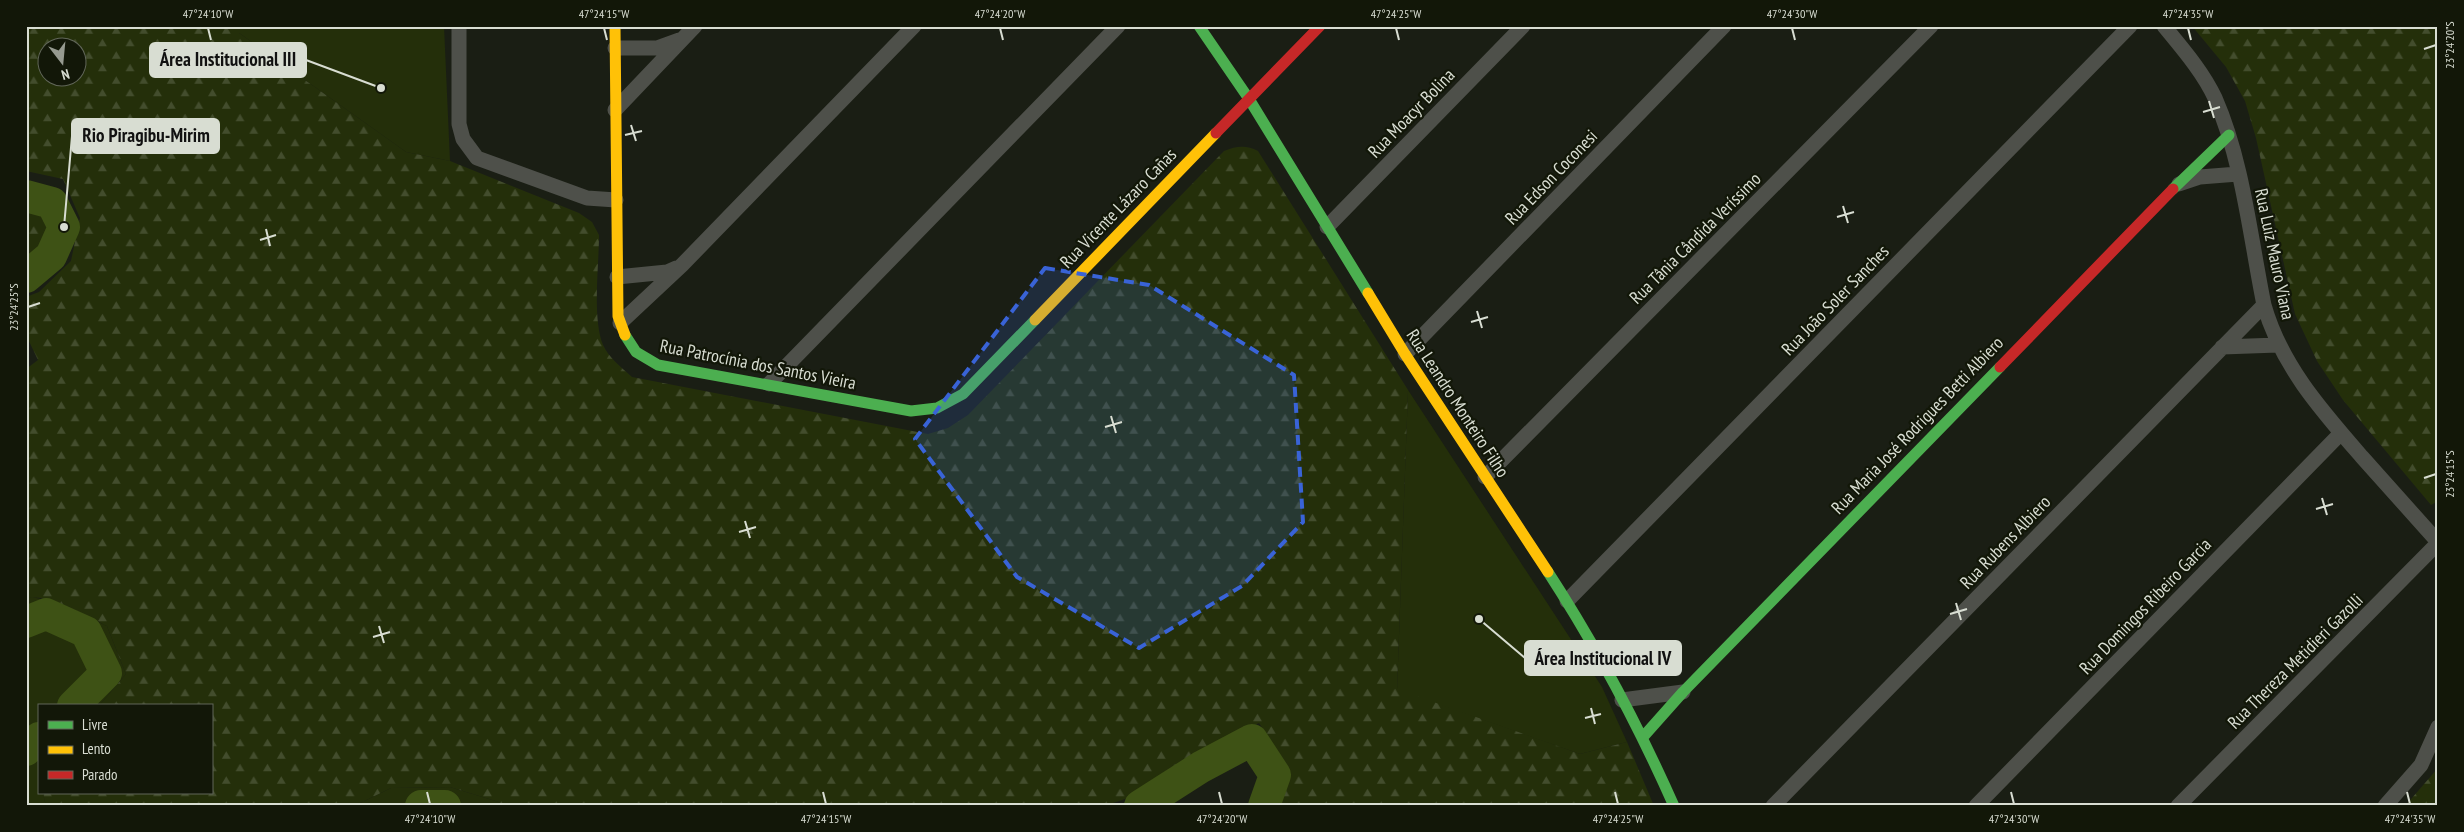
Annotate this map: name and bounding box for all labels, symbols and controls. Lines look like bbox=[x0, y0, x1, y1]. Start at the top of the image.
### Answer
text: 47°24'10"W bbox=[183, 6, 233, 21]
text: 47°24'15"W bbox=[579, 6, 629, 21]
text: 47°24'20"W bbox=[975, 6, 1025, 21]
text: 47°24'25"W bbox=[1371, 6, 1421, 21]
text: 47°24'30"W bbox=[1767, 6, 1817, 21]
text: 47°24'35"W bbox=[2163, 6, 2213, 21]
text: 23°24'20"S bbox=[2442, 21, 2457, 69]
north arrow bbox=[38, 38, 88, 88]
callout: Área Institucional III bbox=[150, 43, 306, 77]
text: Área Institucional III bbox=[159, 47, 296, 71]
street label: Rua Moacyr Bolina bbox=[1363, 64, 1459, 162]
text: N bbox=[59, 65, 72, 84]
callout: Rio Piragibu-Mirim bbox=[72, 119, 219, 153]
text: Rio Piragibu-Mirim bbox=[82, 123, 210, 147]
street label: Rua Edson Coconesi bbox=[1500, 125, 1602, 229]
street label: Rua Vicente Lázaro Cañas bbox=[1055, 143, 1181, 273]
street label: Rua Tânia Cândida Veríssimo bbox=[1624, 167, 1766, 309]
street label: Rua Luiz Mauro Viana bbox=[2250, 186, 2300, 322]
street label: Rua João Soler Sanches bbox=[1776, 240, 1894, 360]
text: 23°24'25"S bbox=[6, 283, 21, 331]
street label: Rua Leandro Monteiro Filho bbox=[1402, 325, 1515, 482]
street label: Rua Maria José Rodrigues Betti Albiero bbox=[1826, 331, 2008, 519]
street label: Rua Patrocínia dos Santos Vieira bbox=[658, 334, 858, 394]
text: 23°24'15"S bbox=[2442, 450, 2457, 498]
street label: Rua Rubens Albiero bbox=[1955, 490, 2055, 594]
street label: Rua Domingos Ribeiro Garcia bbox=[2074, 533, 2216, 679]
street label: Rua Thereza Metidieri Gazolli bbox=[2222, 588, 2368, 734]
callout: Área Institucional IV bbox=[1525, 641, 1681, 675]
text: Área Institucional IV bbox=[1534, 646, 1672, 670]
legend bbox=[38, 704, 212, 794]
text: Livre bbox=[82, 715, 108, 734]
text: Lento bbox=[82, 739, 111, 758]
text: Parado bbox=[82, 765, 117, 784]
text: 47°24'10"W bbox=[405, 811, 455, 826]
text: 47°24'15"W bbox=[801, 811, 851, 826]
text: 47°24'20"W bbox=[1197, 811, 1247, 826]
text: 47°24'25"W bbox=[1593, 811, 1643, 826]
text: 47°24'30"W bbox=[1989, 811, 2039, 826]
text: 47°24'35"W bbox=[2385, 811, 2435, 826]

